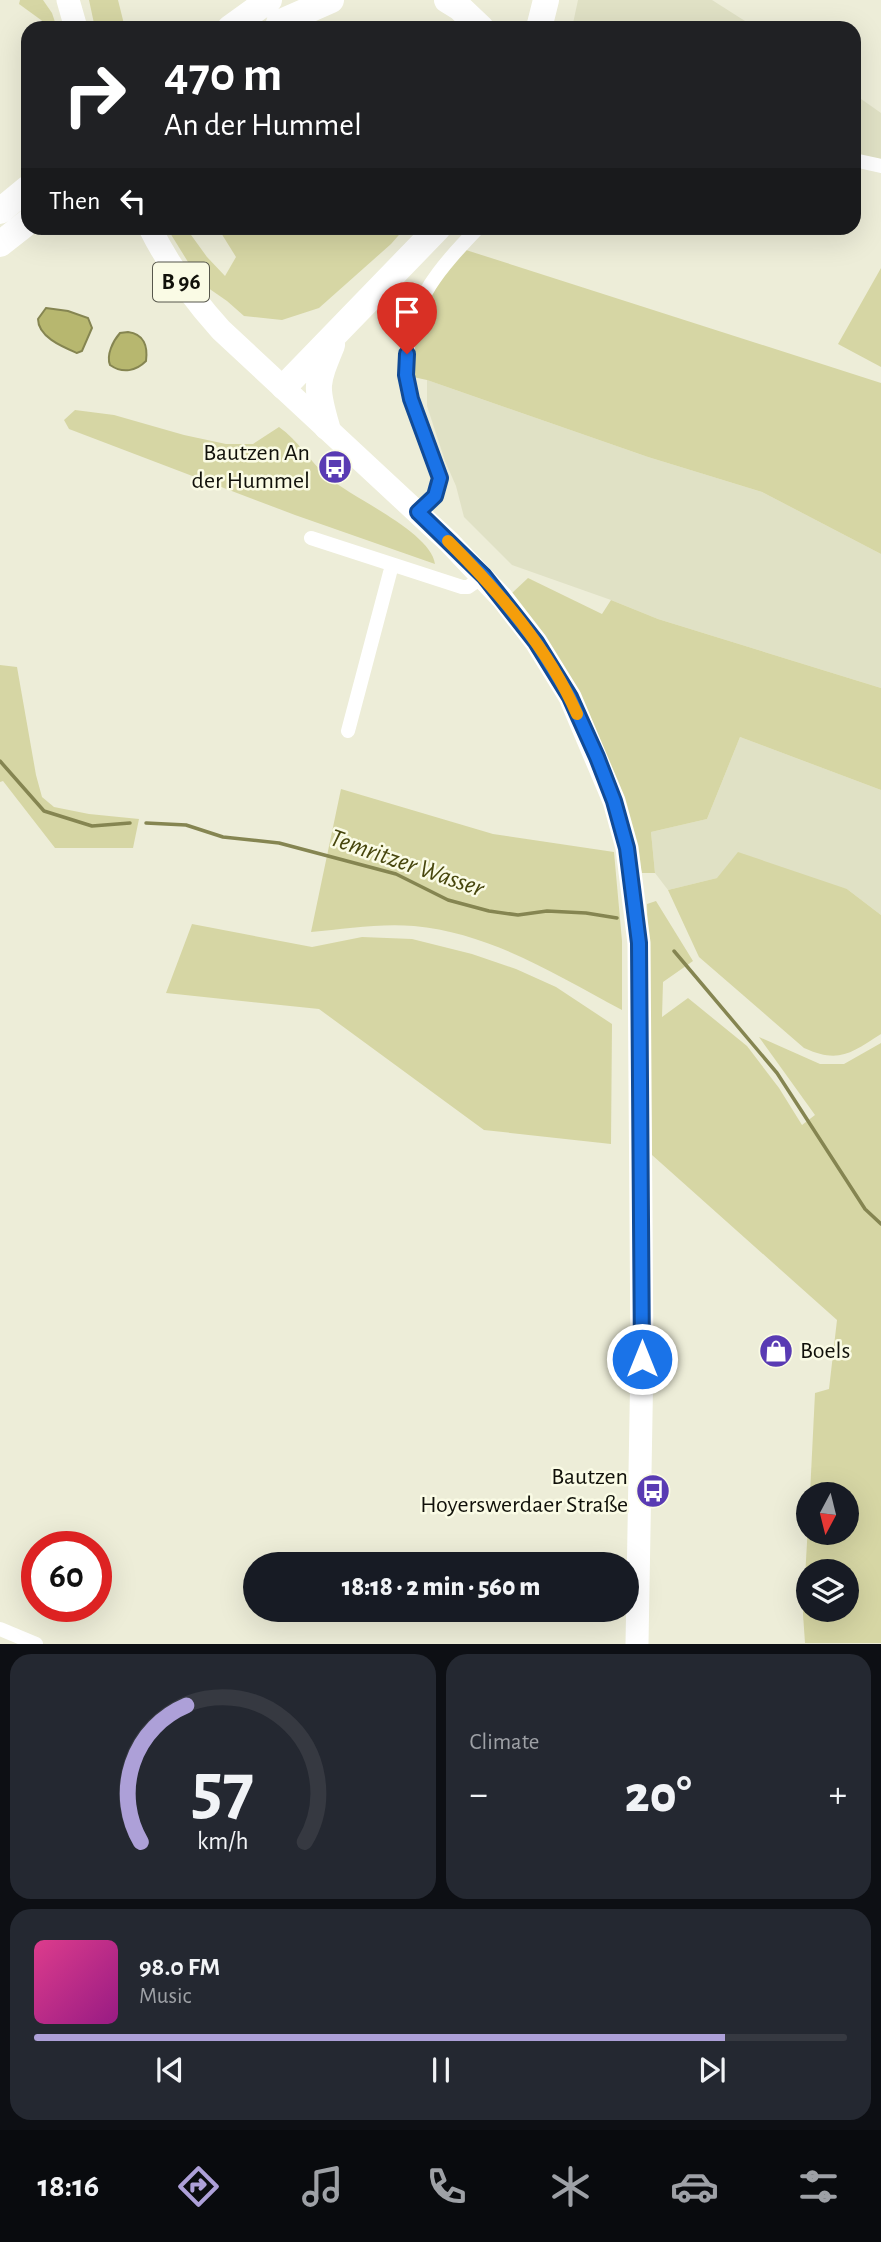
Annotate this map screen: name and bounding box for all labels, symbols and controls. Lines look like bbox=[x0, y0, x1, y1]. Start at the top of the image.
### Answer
icon: right bbox=[49, 49, 140, 140]
text: 470 m bbox=[164, 51, 282, 100]
text: An der Hummel bbox=[164, 109, 362, 141]
icon: left bbox=[114, 182, 152, 220]
text: Then bbox=[49, 188, 100, 214]
road number: B 96 bbox=[153, 262, 209, 302]
pin bbox=[377, 282, 437, 354]
icon: arrive bbox=[388, 293, 426, 331]
place label: Bautzen An der Hummel bbox=[191, 441, 310, 493]
bus stop icon: Bautzen An der Hummel bbox=[316, 448, 354, 486]
water label: Temritzer Wasser bbox=[327, 824, 489, 902]
position arrow bbox=[605, 1322, 679, 1396]
shop icon: Boels bbox=[757, 1332, 795, 1370]
place label: Boels bbox=[800, 1339, 850, 1363]
place label: Bautzen Hoyerswerdaer Straße bbox=[420, 1465, 628, 1517]
bus stop icon: Bautzen Hoyerswerdaer Straße bbox=[634, 1472, 672, 1510]
north arrow bbox=[796, 1482, 859, 1545]
map controls bbox=[796, 1482, 859, 1622]
speed limit sign: 60 bbox=[21, 1531, 112, 1622]
button: layers bbox=[796, 1559, 859, 1622]
text: 18:18 · 2 min · 560 m bbox=[342, 1574, 540, 1600]
text: Climate bbox=[470, 1731, 539, 1754]
text: 57 bbox=[191, 1755, 254, 1828]
text: 20° bbox=[625, 1769, 692, 1821]
text: − bbox=[470, 1776, 488, 1814]
text: + bbox=[829, 1776, 847, 1814]
text: km/h bbox=[197, 1829, 249, 1854]
text: 98.0 FM bbox=[139, 1954, 220, 1980]
text: Music bbox=[139, 1985, 191, 2008]
icon: previous bbox=[151, 2051, 189, 2089]
icon: pause bbox=[422, 2051, 460, 2089]
icon: next bbox=[693, 2051, 731, 2089]
icon: directions bbox=[174, 2162, 223, 2211]
icon: music bbox=[298, 2162, 347, 2211]
icon: phone bbox=[422, 2162, 471, 2211]
icon: climate bbox=[546, 2162, 595, 2211]
icon: car bbox=[670, 2162, 719, 2211]
icon: filters bbox=[794, 2162, 843, 2211]
text: 18:16 bbox=[38, 2170, 99, 2202]

